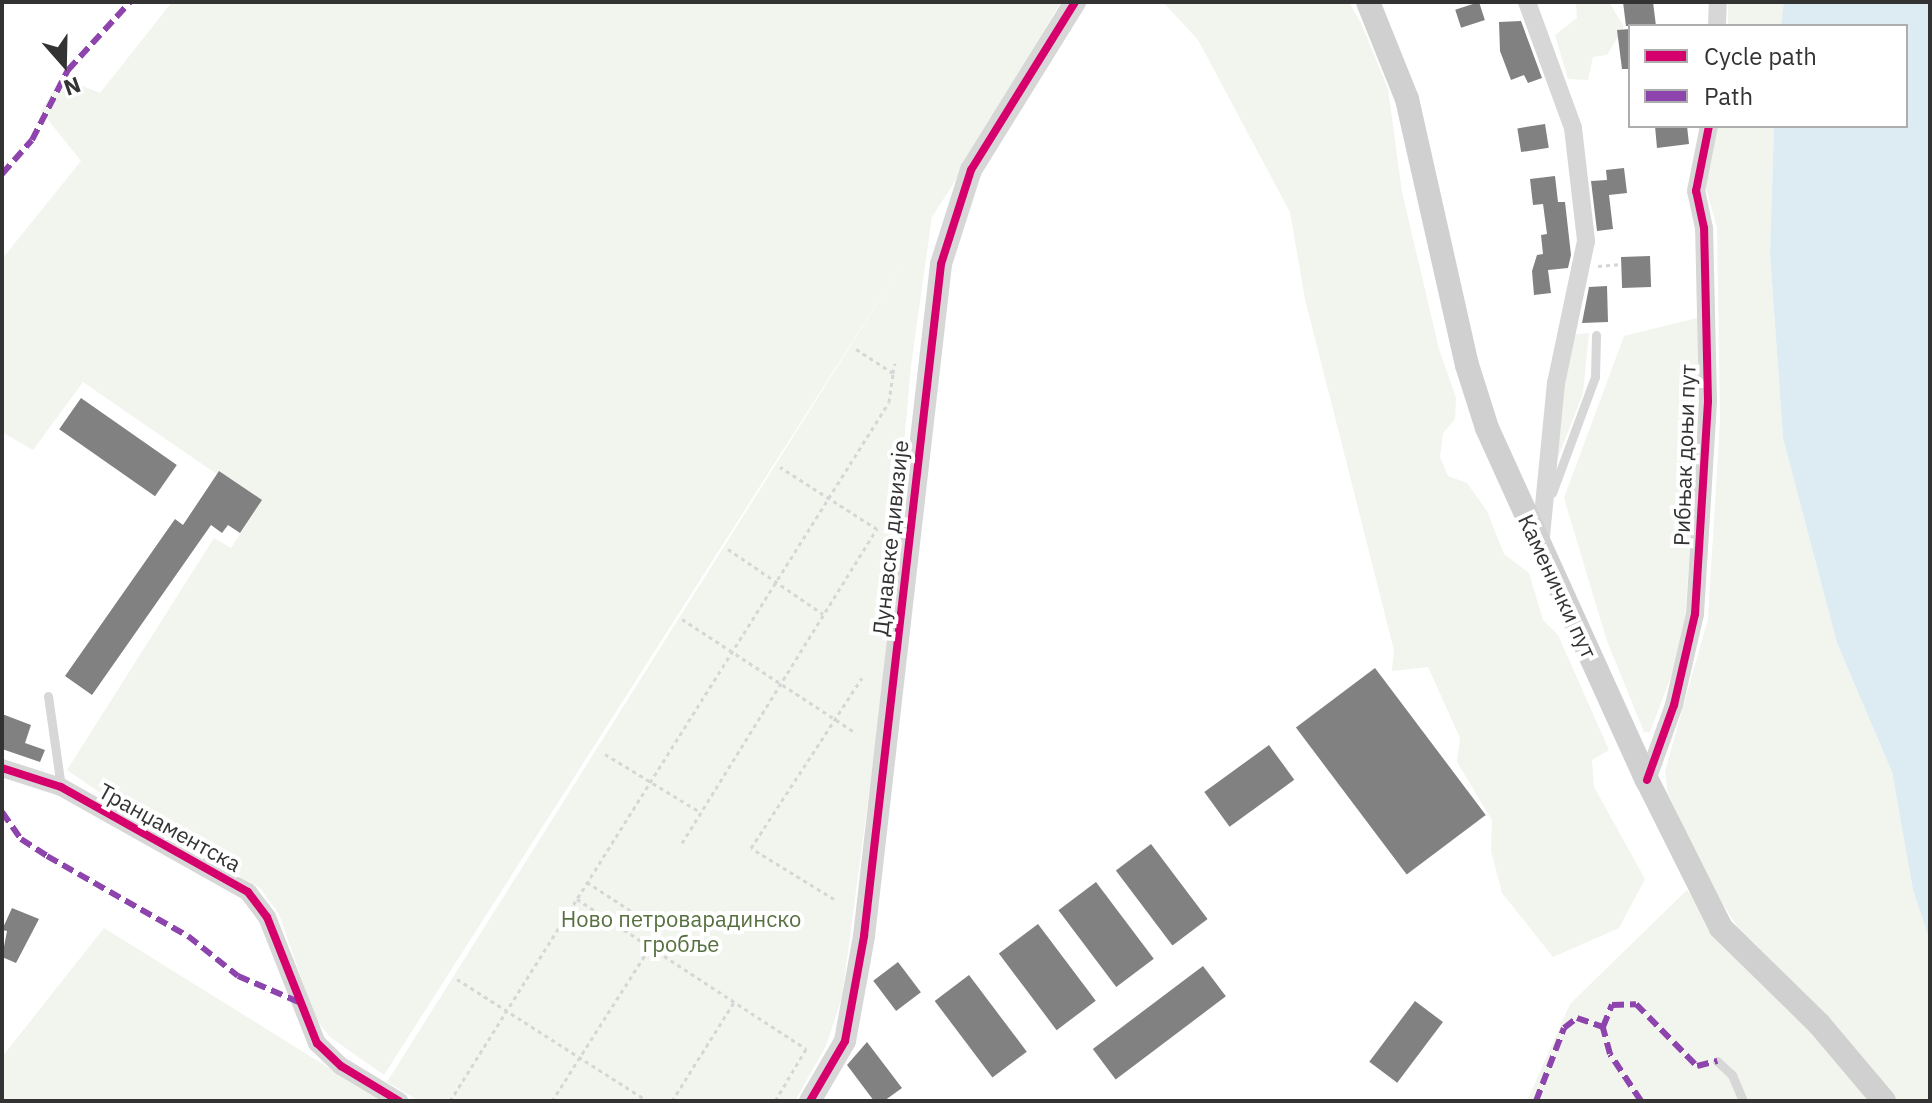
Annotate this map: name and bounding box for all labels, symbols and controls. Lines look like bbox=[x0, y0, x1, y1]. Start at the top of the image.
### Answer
north arrow bbox=[24, 24, 104, 104]
legend bbox=[1628, 24, 1908, 128]
text: Cycle path bbox=[1704, 40, 1817, 72]
text: N bbox=[60, 71, 85, 103]
text: Path bbox=[1704, 80, 1753, 112]
street label: Рибњак доњи пут bbox=[1668, 364, 1700, 546]
street label: Дунавске дивизије bbox=[867, 439, 913, 637]
street label: Каменички пут bbox=[1513, 510, 1603, 662]
street label: Транџаментска bbox=[94, 777, 246, 877]
park label: Ново петроварадинско гробље bbox=[561, 905, 801, 956]

